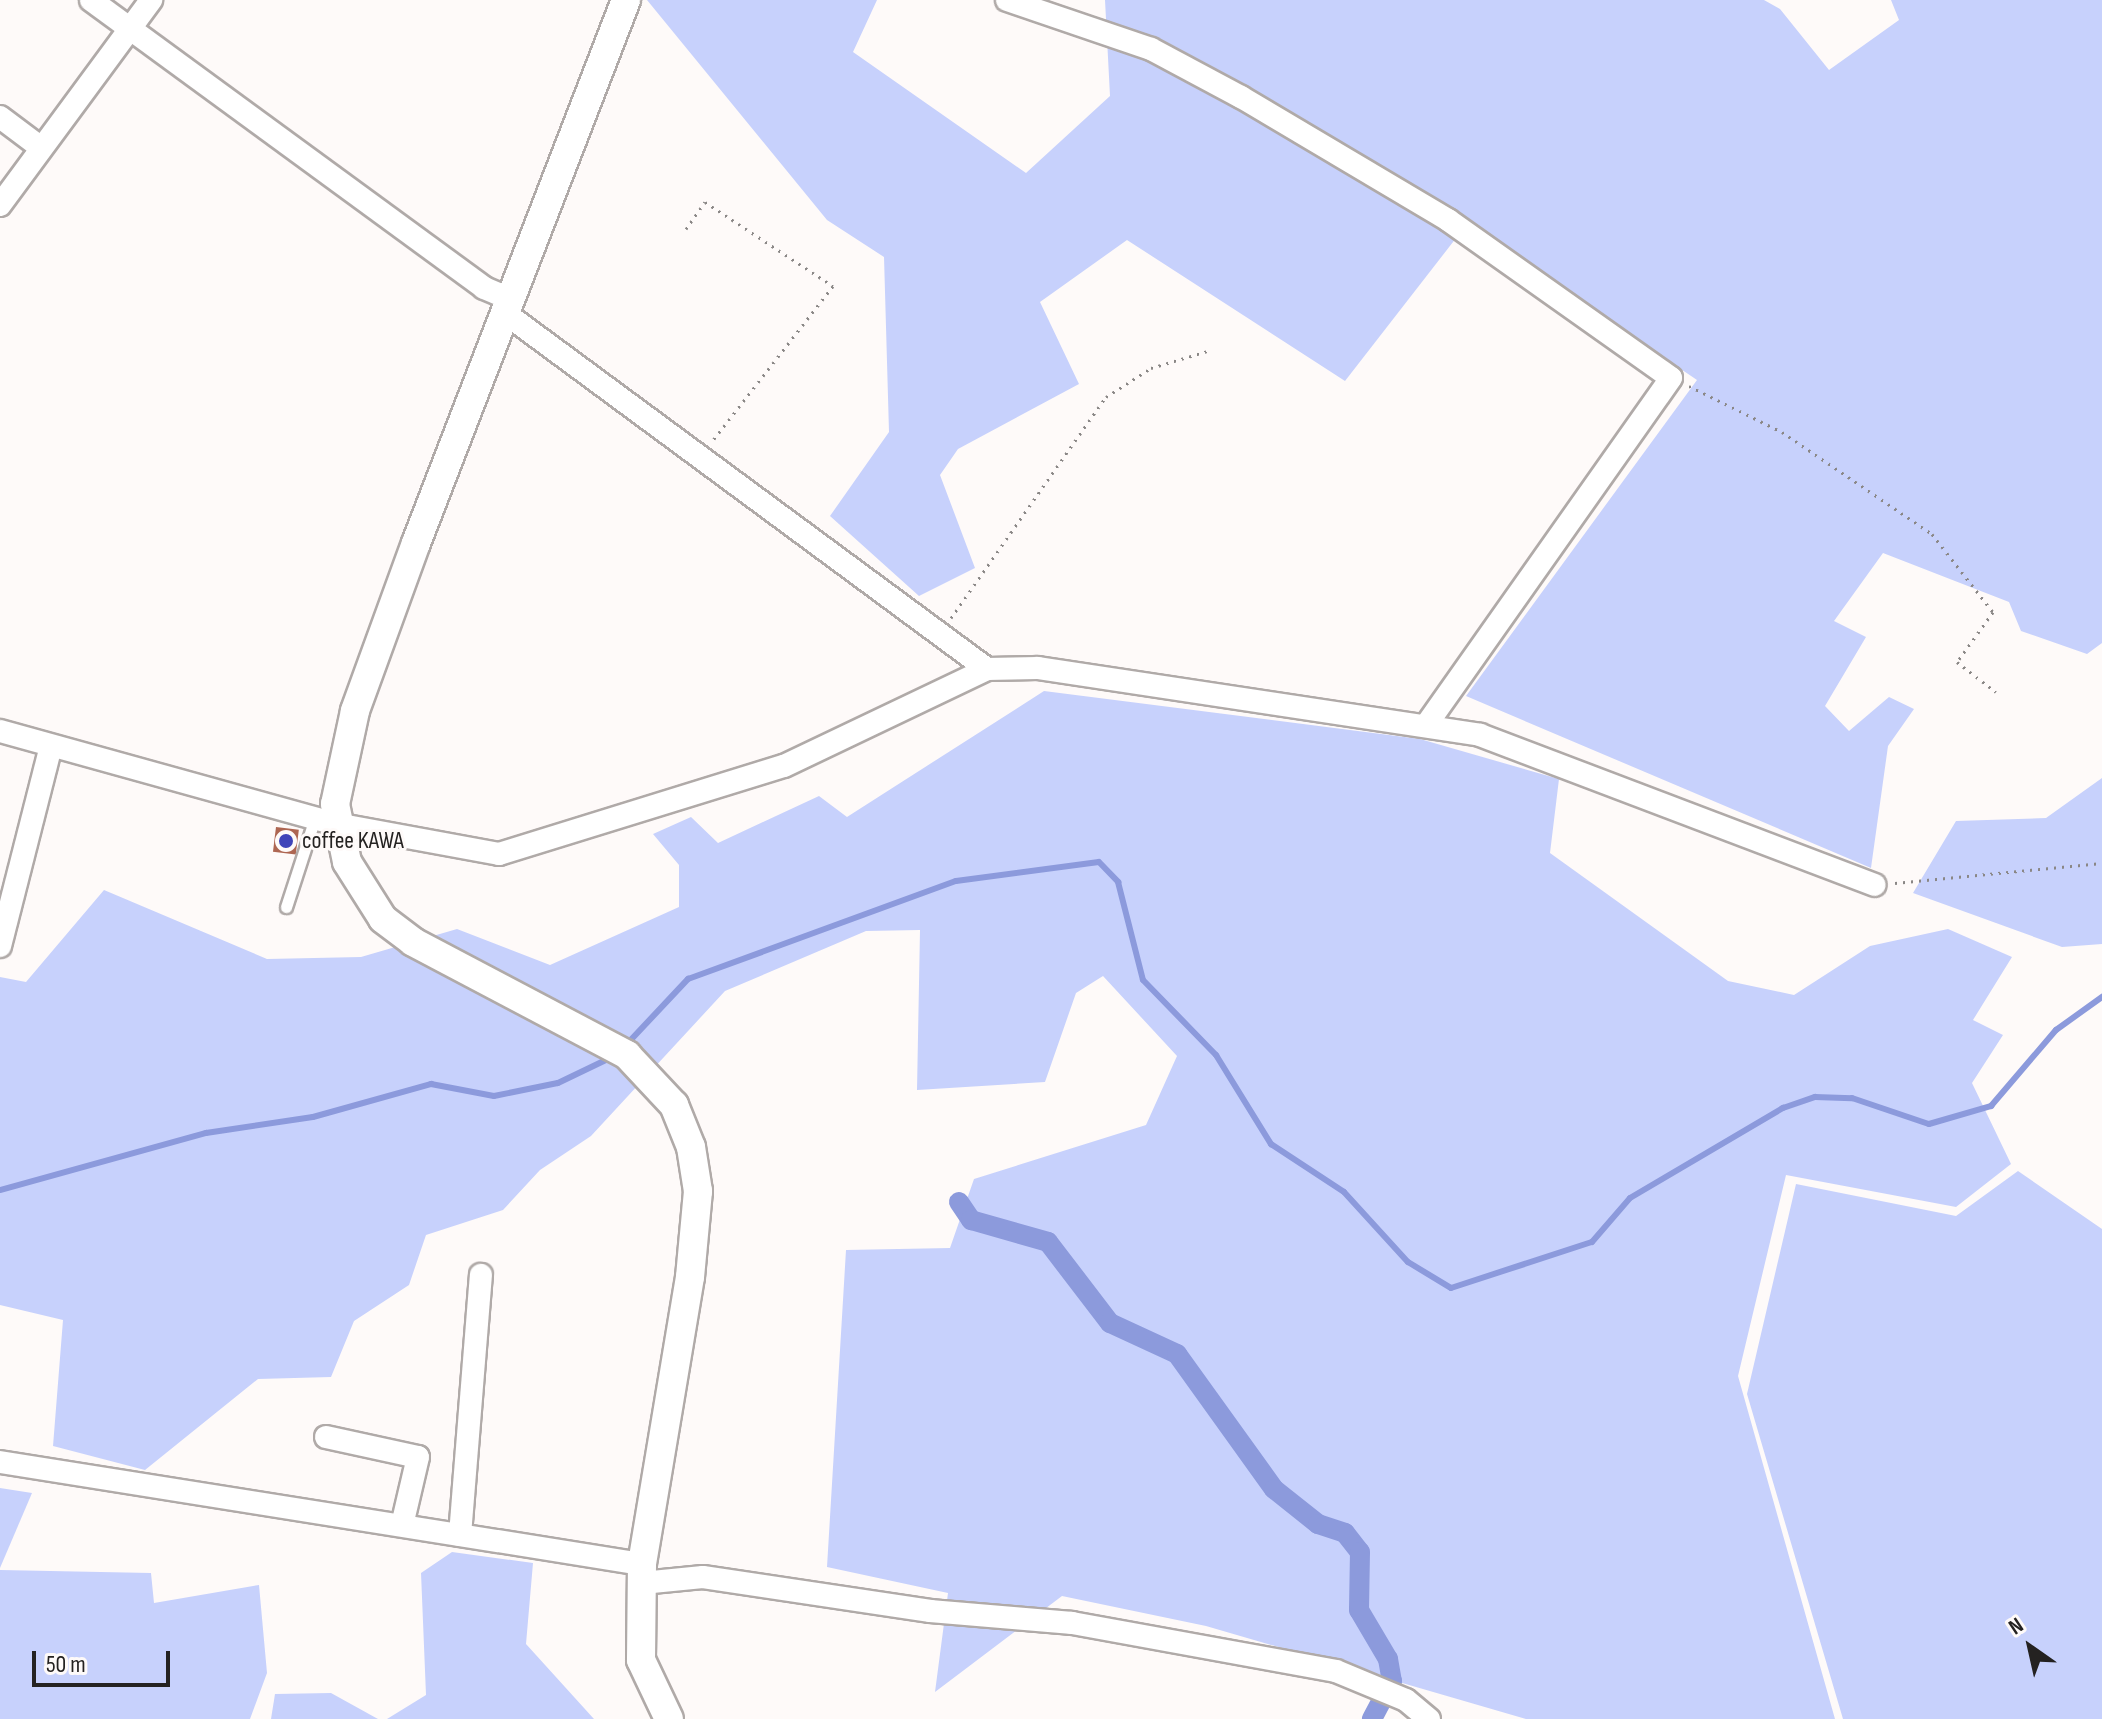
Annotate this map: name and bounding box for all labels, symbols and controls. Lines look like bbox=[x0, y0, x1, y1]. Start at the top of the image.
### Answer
place label: coffee KAWA bbox=[302, 827, 404, 855]
marker: coffee KAWA bbox=[277, 832, 295, 850]
north arrow bbox=[1990, 1607, 2070, 1687]
text: N bbox=[2004, 1612, 2029, 1641]
scale bar bbox=[36, 1635, 174, 1685]
text: 50 m bbox=[46, 1650, 86, 1679]

